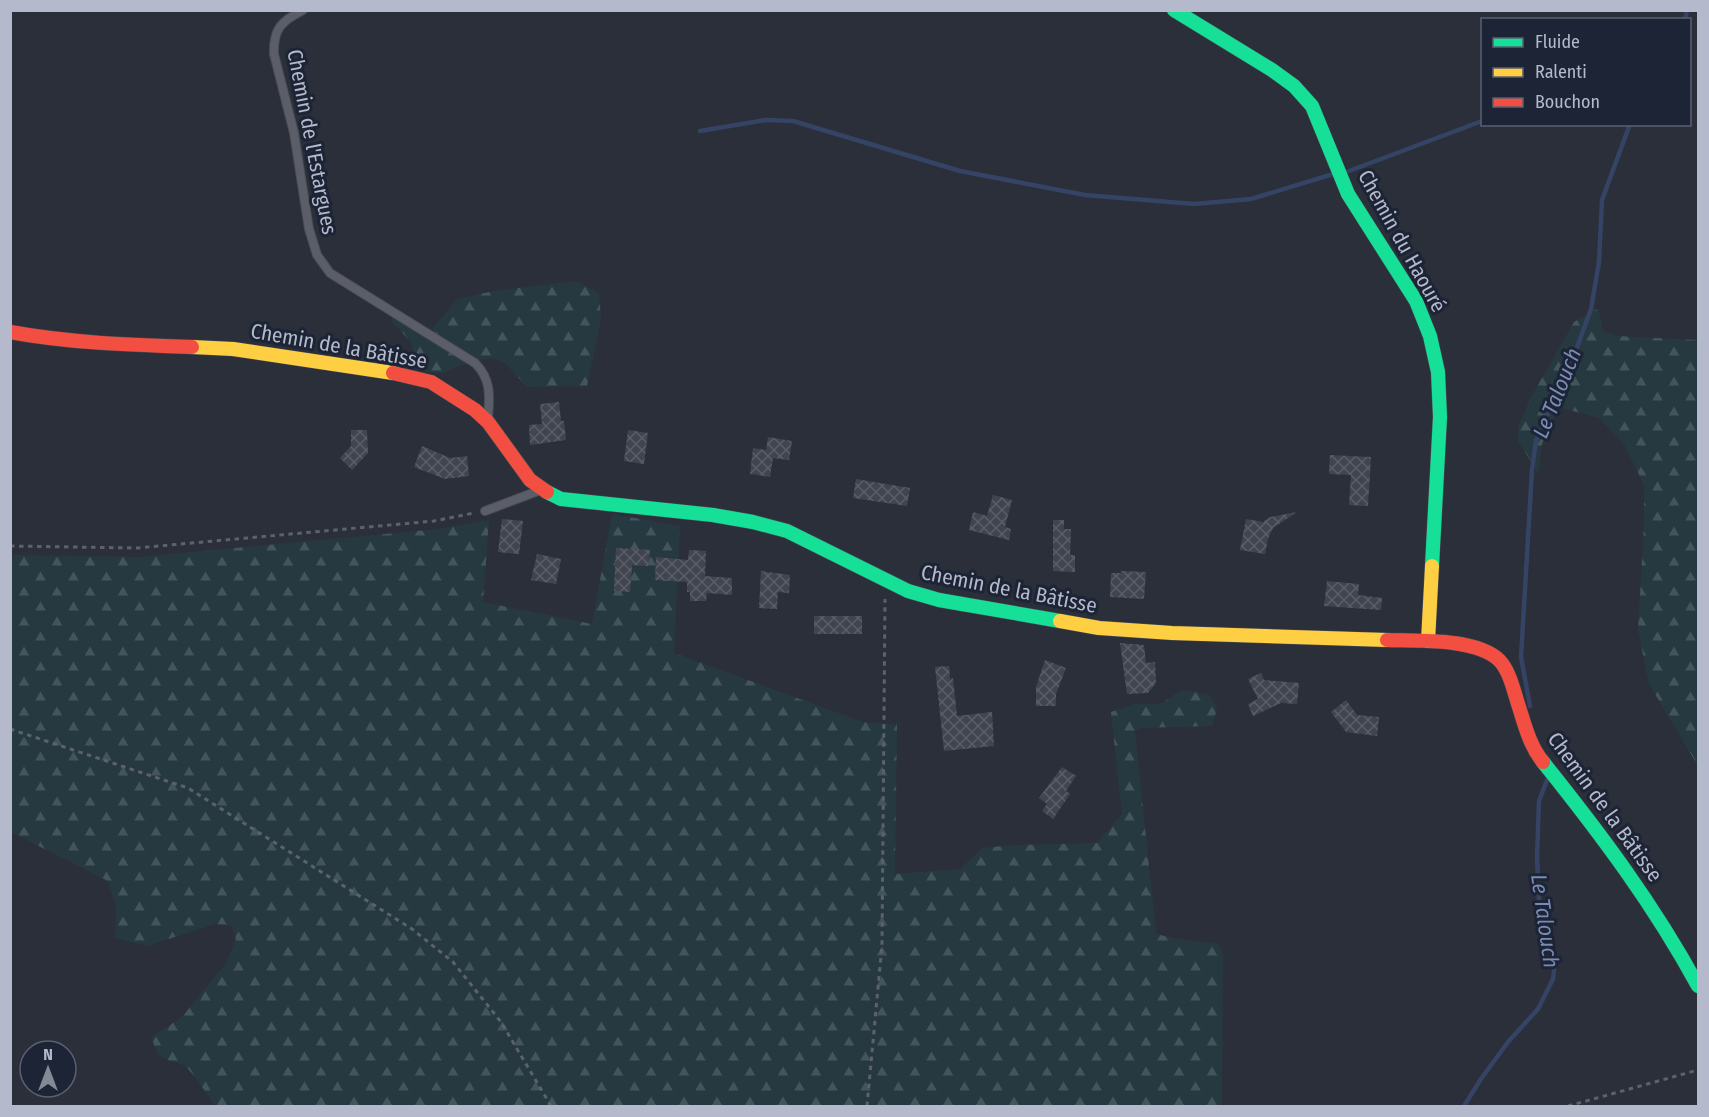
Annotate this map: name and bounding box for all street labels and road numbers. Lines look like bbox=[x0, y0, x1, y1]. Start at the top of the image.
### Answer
street label: Chemin de l'Estargues bbox=[281, 47, 343, 237]
street label: Chemin du Haouré bbox=[1352, 165, 1452, 317]
street label: Chemin de la Bâtisse bbox=[249, 318, 429, 374]
street label: Chemin de la Bâtisse bbox=[919, 559, 1099, 619]
street label: Chemin de la Bâtisse bbox=[1542, 727, 1668, 887]

